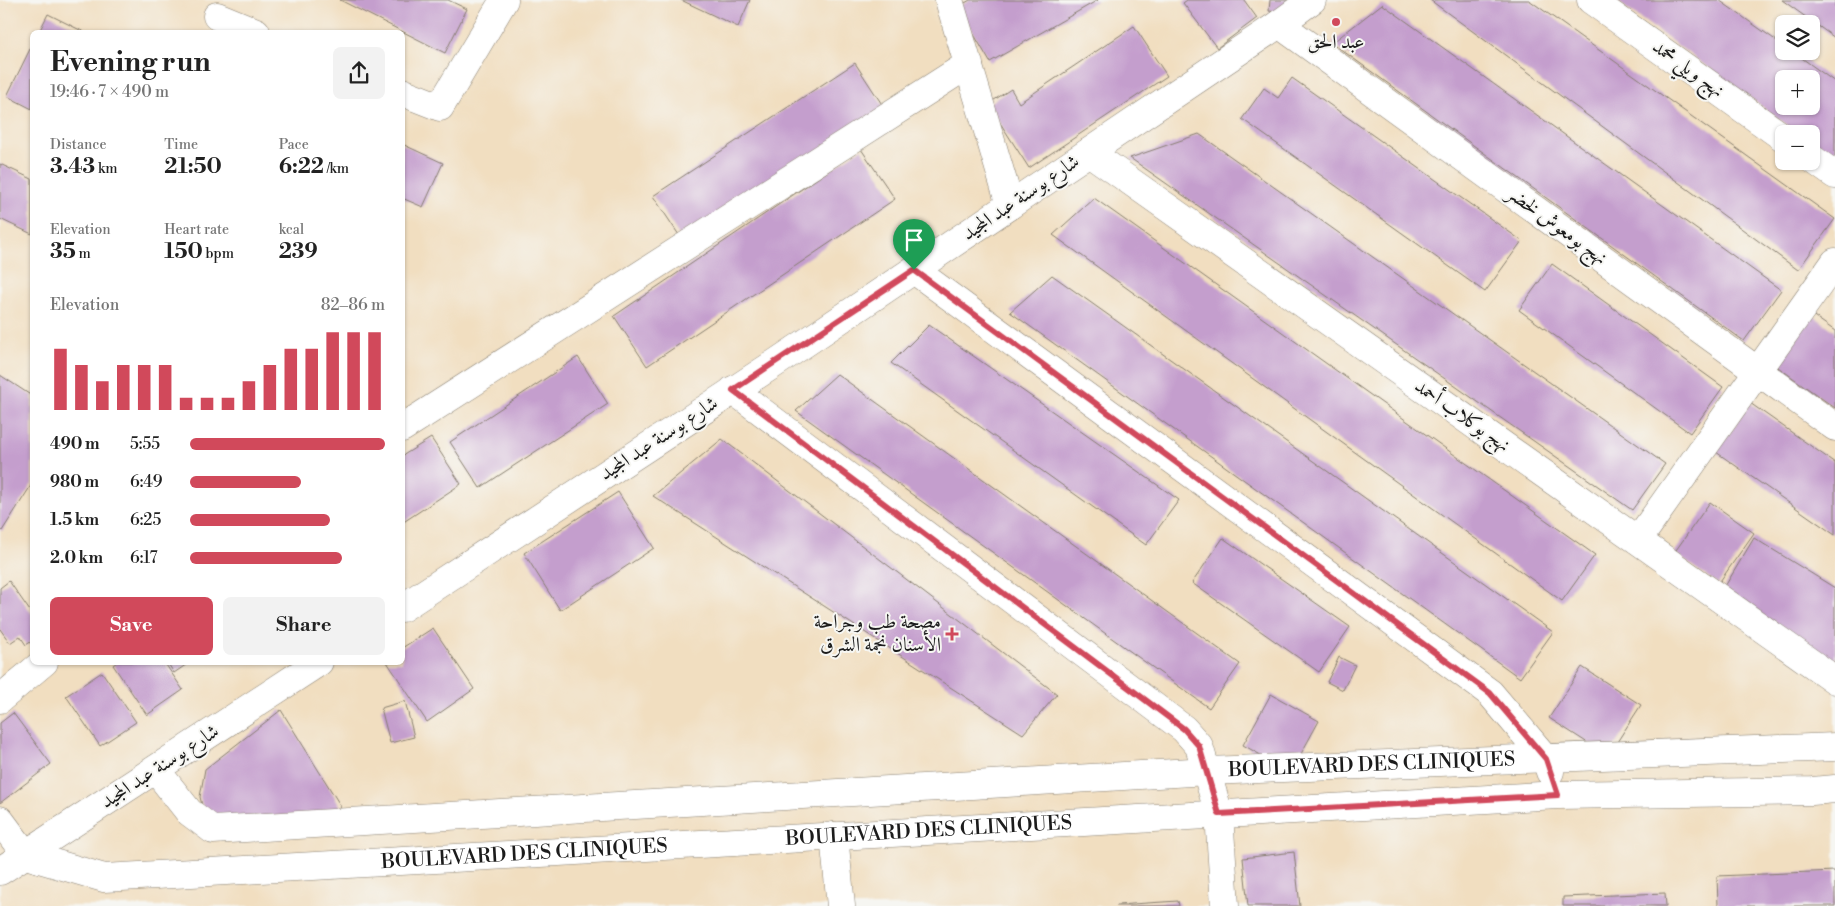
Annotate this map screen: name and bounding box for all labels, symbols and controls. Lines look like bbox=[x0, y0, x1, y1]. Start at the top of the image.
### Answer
map controls bbox=[1775, 15, 1820, 170]
button: layers bbox=[1775, 15, 1820, 60]
marker: عبد الحق bbox=[1330, 16, 1342, 28]
place label: عبد الحق bbox=[1307, 30, 1365, 55]
street label: نهج ويلي محمد bbox=[1643, 34, 1729, 108]
text: Evening run bbox=[50, 45, 211, 80]
button: share bbox=[333, 47, 385, 99]
button: + bbox=[1775, 70, 1820, 115]
text: 19:46 · 7 × 490 m bbox=[50, 82, 169, 102]
button: − bbox=[1775, 125, 1820, 170]
text: Distance bbox=[50, 136, 107, 154]
text: Time bbox=[164, 136, 198, 154]
text: Pace bbox=[279, 136, 309, 154]
street label: شارع بوسنة عبد المجيد bbox=[957, 149, 1087, 250]
text: 3.43 bbox=[50, 154, 95, 180]
text: 21:50 bbox=[164, 154, 222, 180]
text: 6:22 bbox=[279, 154, 324, 180]
text: km bbox=[95, 160, 118, 178]
text: /km bbox=[324, 160, 349, 178]
street label: نهج بومعوش لخضر bbox=[1498, 180, 1612, 274]
pin bbox=[893, 219, 935, 270]
text: Elevation bbox=[50, 221, 111, 239]
text: Heart rate bbox=[164, 221, 229, 239]
text: kcal bbox=[279, 221, 304, 239]
icon: arrive bbox=[900, 226, 928, 254]
text: 35 bbox=[50, 239, 76, 265]
text: 150 bbox=[164, 239, 203, 265]
text: 239 bbox=[279, 239, 318, 265]
text: m bbox=[76, 245, 91, 263]
text: bpm bbox=[203, 245, 234, 263]
text: Elevation bbox=[50, 295, 119, 315]
text: 82–86 m bbox=[321, 295, 385, 315]
street label: نهج بوكلاب أحمد bbox=[1407, 371, 1517, 462]
street label: شارع بوسنة عبد المجيد bbox=[595, 391, 725, 490]
text: 490 m bbox=[50, 434, 100, 454]
text: 5:55 bbox=[130, 434, 160, 454]
text: 980 m bbox=[50, 472, 99, 492]
text: 6:49 bbox=[130, 472, 163, 492]
text: 1.5 km bbox=[50, 510, 99, 530]
text: 6:25 bbox=[130, 510, 161, 530]
text: 2.0 km bbox=[50, 548, 103, 568]
text: 6:17 bbox=[130, 548, 157, 568]
button: Save bbox=[50, 597, 213, 655]
button: Share bbox=[223, 597, 385, 655]
place label: مصحة طب وجراحة الأسنان نجمة الشرق bbox=[814, 610, 941, 658]
marker: مصحة طب وجراحة الأسنان نجمة الشرق bbox=[945, 627, 959, 641]
street label: شارع بوسنة عبد المجيد bbox=[96, 719, 226, 818]
street label: BOULEVARD DES CLINIQUES bbox=[1227, 747, 1516, 783]
street label: BOULEVARD DES CLINIQUES bbox=[784, 810, 1073, 852]
street label: BOULEVARD DES CLINIQUES bbox=[379, 833, 668, 875]

